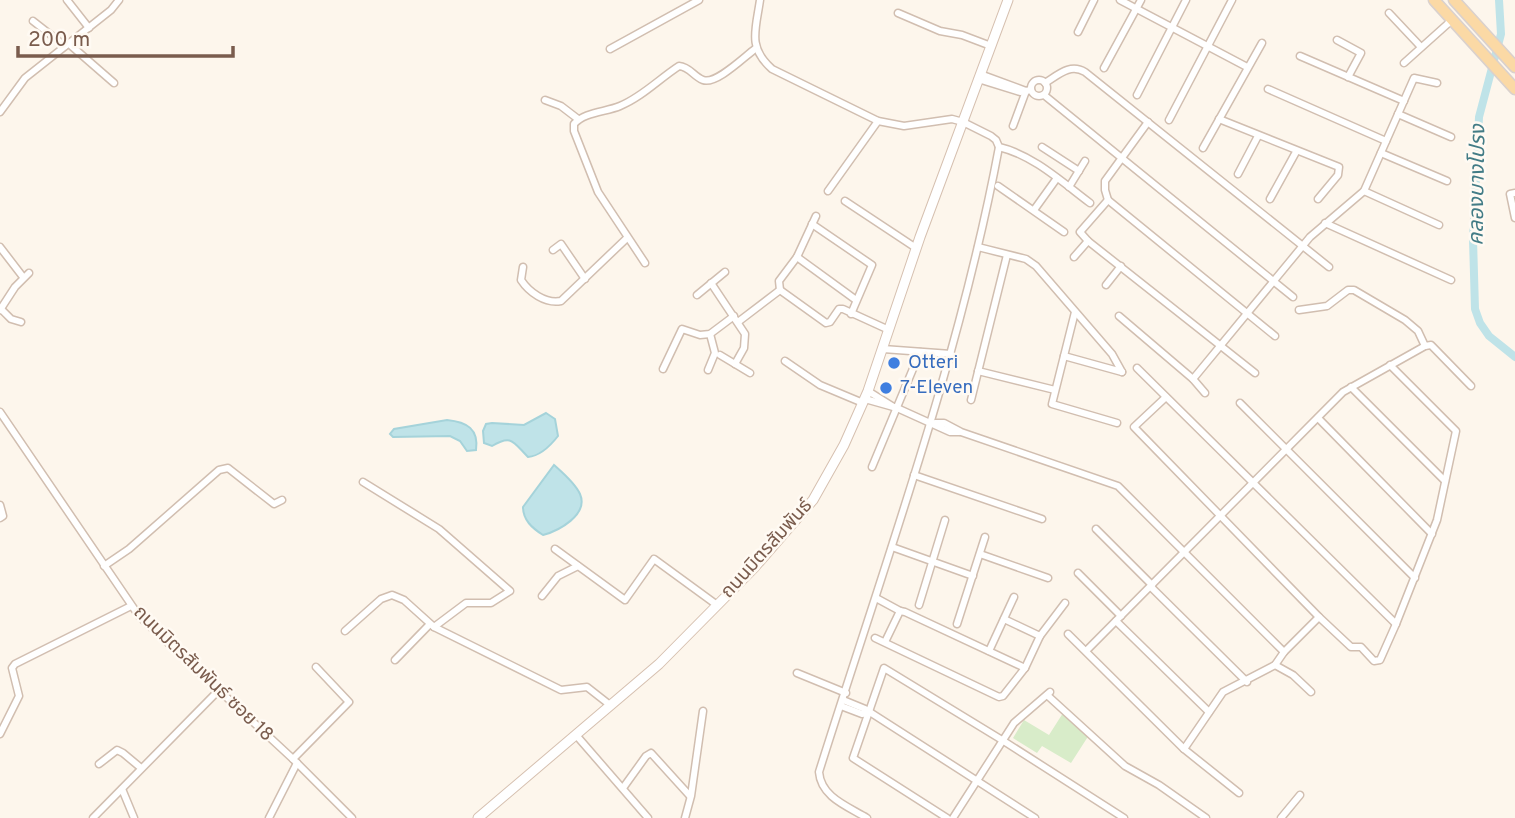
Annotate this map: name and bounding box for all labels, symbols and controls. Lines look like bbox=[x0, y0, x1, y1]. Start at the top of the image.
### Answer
scale bar bbox=[18, 14, 233, 58]
text: 200 m bbox=[28, 27, 90, 54]
water label: คลองบางโปรง bbox=[1463, 122, 1493, 246]
place label: Otteri bbox=[908, 351, 958, 375]
marker: Otteri bbox=[886, 355, 902, 371]
place label: 7-Eleven bbox=[900, 376, 973, 400]
marker: 7-Eleven bbox=[878, 380, 894, 396]
street label: ถนนมิตรสัมพันธ์ bbox=[716, 494, 818, 604]
street label: ถนนมิตรสัมพันธ์ ซอย 18 bbox=[128, 601, 278, 747]

